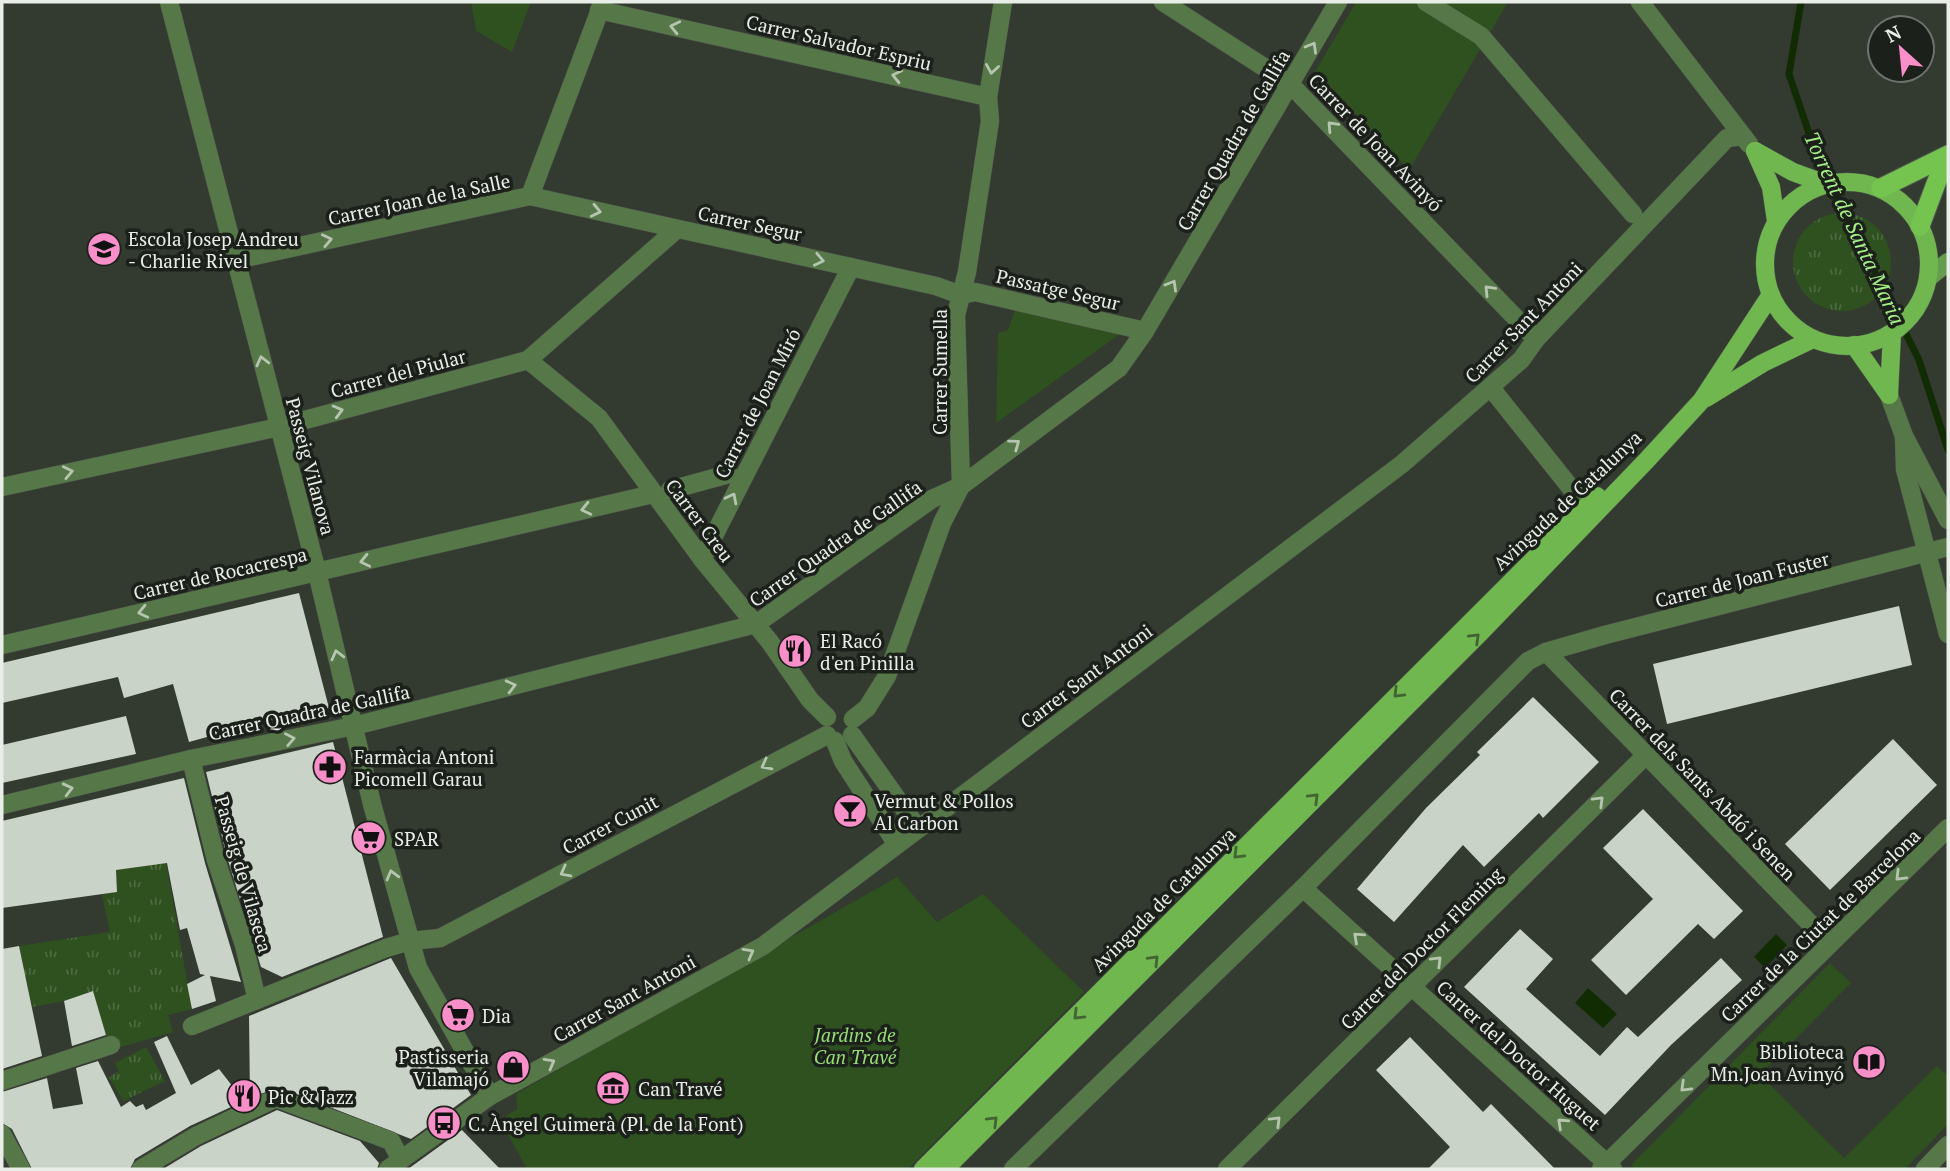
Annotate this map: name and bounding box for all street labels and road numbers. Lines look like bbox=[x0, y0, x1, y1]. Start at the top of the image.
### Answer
street label: Carrer Salvador Espriu bbox=[744, 9, 934, 76]
street label: Carrer Quadra de Gallifa bbox=[1171, 45, 1295, 235]
street label: Carrer de Joan Avinyó bbox=[1304, 68, 1448, 216]
street label: Carrer Joan de la Salle bbox=[326, 167, 512, 231]
street label: Carrer Segur bbox=[696, 200, 805, 246]
street label: Carrer Sant Antoni bbox=[1459, 256, 1587, 388]
street label: Passatge Segur bbox=[994, 263, 1123, 316]
street label: Carrer Sumella bbox=[927, 309, 952, 435]
street label: Carrer de Joan Miró bbox=[708, 324, 806, 482]
street label: Carrer del Piular bbox=[328, 343, 469, 403]
street label: Passeig Vilanova bbox=[281, 394, 341, 538]
street label: Avinguda de Catalunya bbox=[1487, 424, 1647, 575]
street label: Carrer Creu bbox=[661, 473, 739, 567]
street label: Carrer Quadra de Gallifa bbox=[744, 474, 927, 612]
street label: Carrer de Rocacrespa bbox=[131, 541, 310, 605]
street label: Carrer de Joan Fuster bbox=[1652, 545, 1832, 613]
street label: Carrer Sant Antoni bbox=[1015, 618, 1157, 734]
street label: Carrer Quadra de Gallifa bbox=[206, 678, 412, 746]
street label: Carrer dels Sants Abdó i Senen bbox=[1604, 682, 1802, 886]
street label: Carrer Cunit bbox=[558, 788, 662, 860]
street label: Passeig de Vilaseca bbox=[210, 793, 278, 956]
street label: Avinguda de Catalunya bbox=[1085, 821, 1241, 977]
street label: Carrer de la Ciutat de Barcelona bbox=[1715, 823, 1925, 1027]
street label: Carrer del Doctor Fleming bbox=[1335, 861, 1508, 1034]
street label: Carrer Sant Antoni bbox=[548, 949, 700, 1047]
street label: Carrer del Doctor Huguet bbox=[1432, 975, 1606, 1135]

